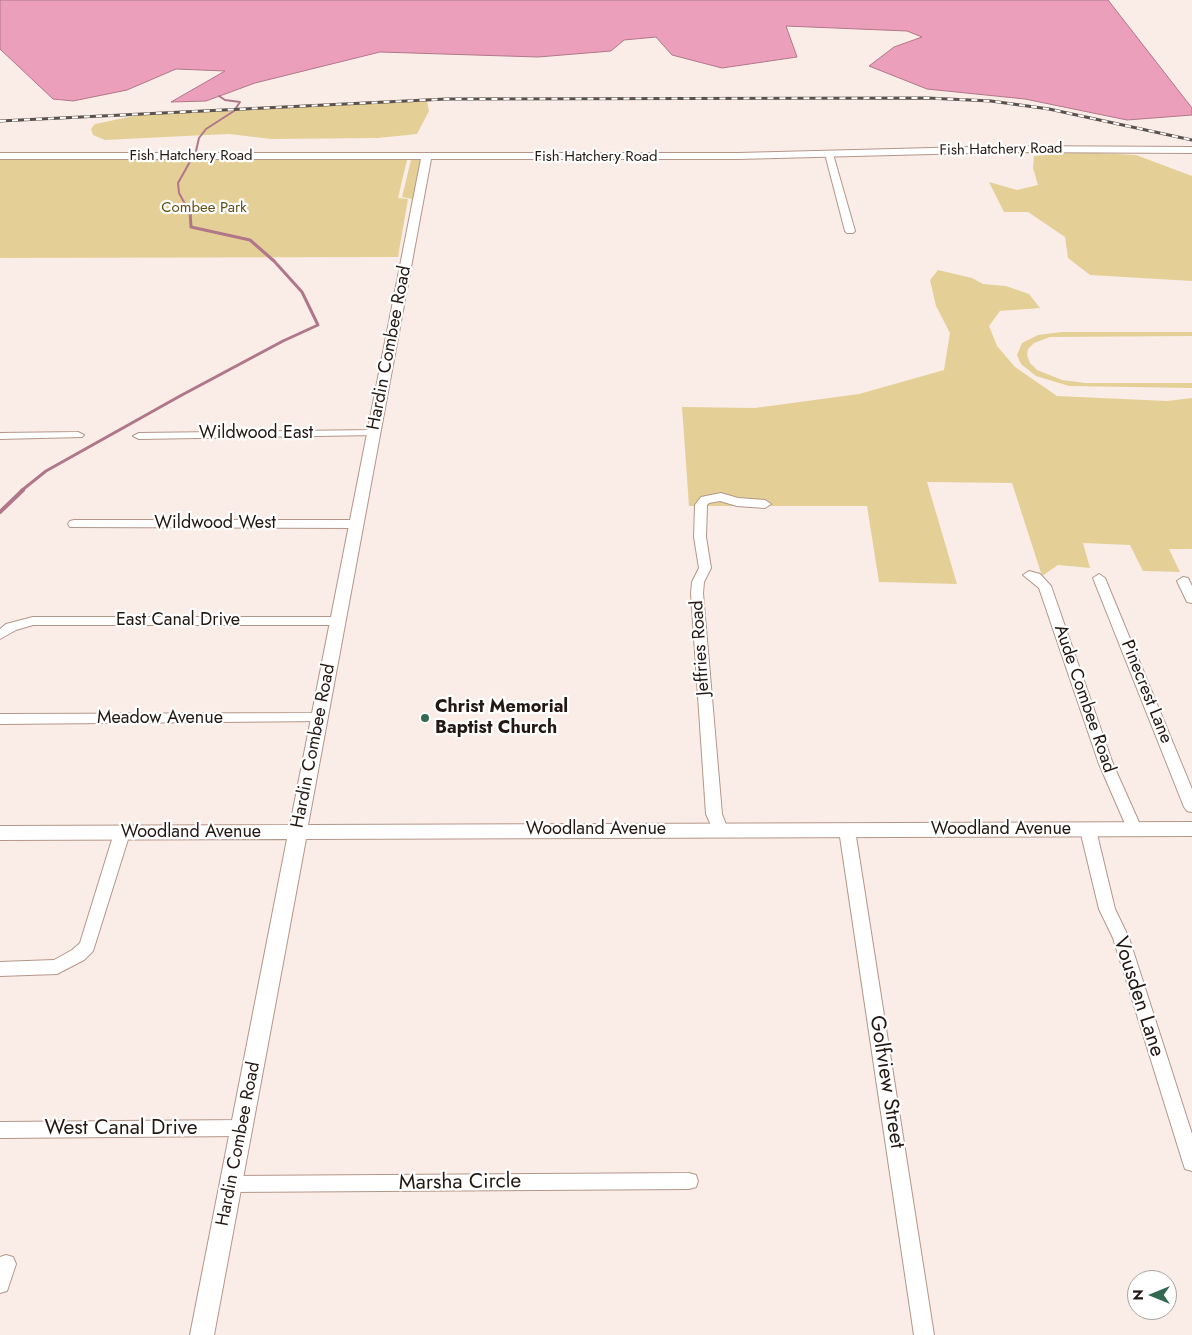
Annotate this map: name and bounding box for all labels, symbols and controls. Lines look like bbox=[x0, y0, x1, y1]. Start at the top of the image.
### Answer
street label: Fish Hatchery Road bbox=[939, 140, 1063, 160]
street label: Fish Hatchery Road bbox=[129, 147, 253, 165]
street label: Fish Hatchery Road bbox=[534, 148, 658, 166]
park label: Combee Park bbox=[161, 199, 247, 217]
street label: Hardin Combee Road bbox=[363, 264, 417, 432]
street label: Wildwood East bbox=[199, 423, 313, 445]
street label: Wildwood West bbox=[154, 513, 276, 535]
street label: Jeffries Road bbox=[687, 600, 715, 696]
street label: East Canal Drive bbox=[116, 610, 240, 632]
street label: Aude Combee Road bbox=[1049, 622, 1119, 776]
street label: Pinecrest Lane bbox=[1115, 637, 1177, 747]
street label: Hardin Combee Road bbox=[287, 662, 341, 830]
place label: Christ Memorial Baptist Church bbox=[435, 697, 568, 740]
street label: Meadow Avenue bbox=[97, 708, 223, 730]
marker: Christ Memorial Baptist Church bbox=[419, 712, 431, 724]
street label: Woodland Avenue bbox=[526, 819, 666, 841]
street label: Woodland Avenue bbox=[931, 819, 1071, 841]
street label: Woodland Avenue bbox=[121, 822, 261, 844]
street label: Vousden Lane bbox=[1107, 934, 1169, 1060]
street label: Golfview Street bbox=[863, 1014, 909, 1150]
street label: Hardin Combee Road bbox=[212, 1060, 266, 1228]
street label: West Canal Drive bbox=[44, 1116, 198, 1142]
street label: Marsha Circle bbox=[398, 1169, 522, 1197]
north arrow bbox=[1127, 1270, 1177, 1320]
text: N bbox=[1128, 1289, 1148, 1301]

